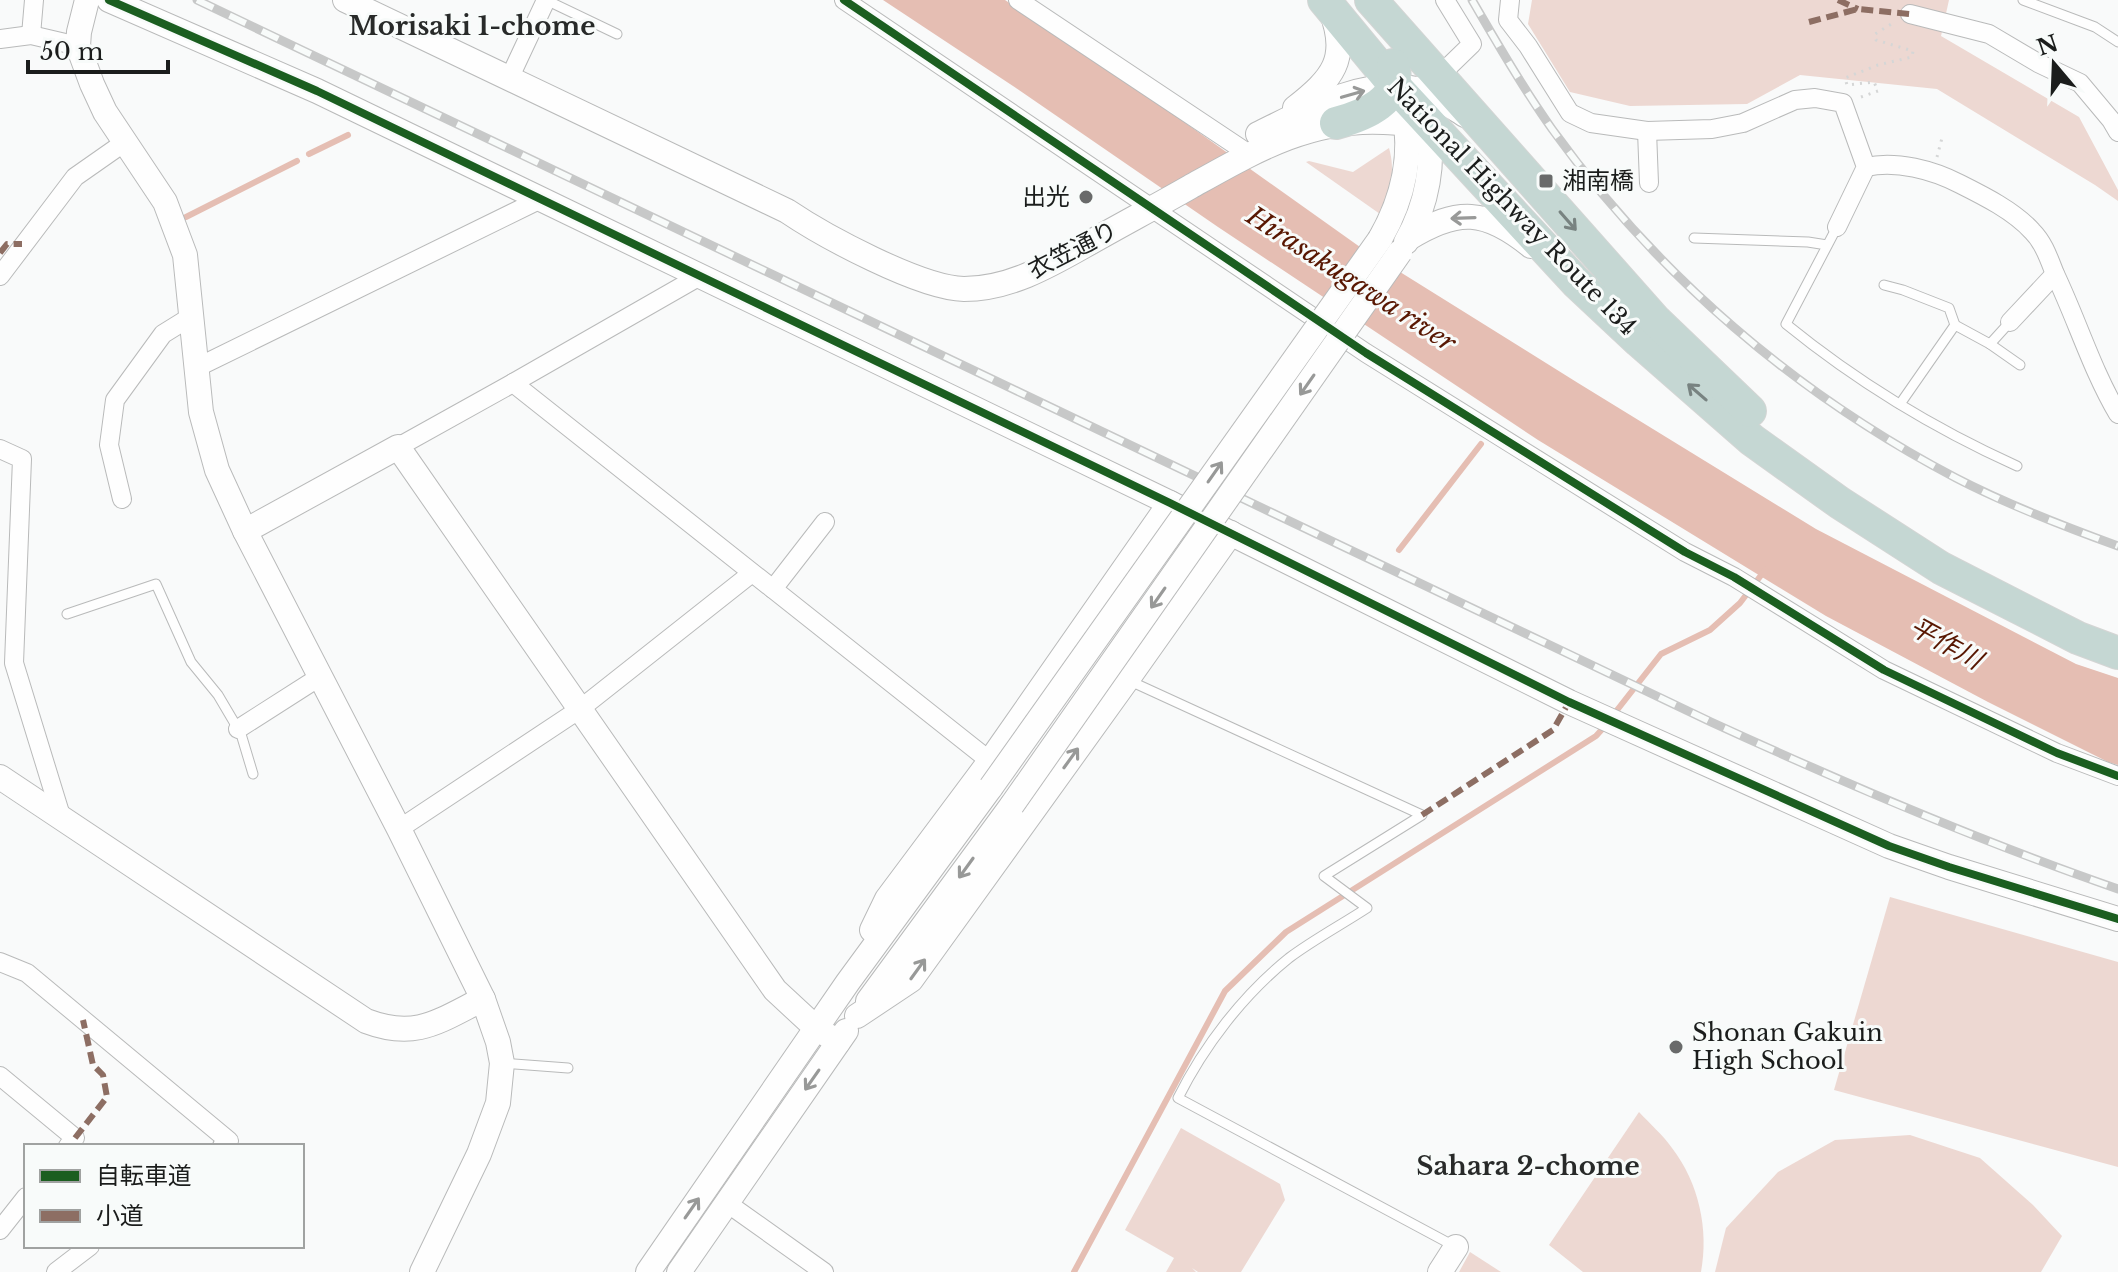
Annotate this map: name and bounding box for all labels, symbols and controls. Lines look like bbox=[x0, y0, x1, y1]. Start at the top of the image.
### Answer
district label: Morisaki 1-chome bbox=[349, 10, 595, 42]
scale bar bbox=[28, 24, 168, 74]
north arrow bbox=[2014, 24, 2094, 104]
text: N bbox=[2033, 29, 2062, 62]
text: 50 m bbox=[40, 37, 104, 66]
street label: National Highway Route 134 bbox=[1382, 72, 1643, 341]
one-way arrow bbox=[1339, 86, 1365, 101]
place label: 湘南橋 bbox=[1562, 166, 1634, 195]
marker: 湘南橋 bbox=[1537, 172, 1555, 190]
place label: 出光 bbox=[1022, 182, 1070, 211]
marker: 出光 bbox=[1077, 188, 1095, 206]
water label: Hirasakugawa river bbox=[1240, 199, 1462, 359]
one-way arrow bbox=[1450, 210, 1476, 226]
one-way arrow bbox=[1559, 211, 1577, 231]
street label: 衣笠通り bbox=[1023, 215, 1122, 284]
one-way arrow bbox=[1299, 374, 1315, 396]
one-way arrow bbox=[1688, 383, 1708, 401]
one-way arrow bbox=[1207, 462, 1223, 484]
one-way arrow bbox=[1150, 586, 1166, 608]
water label: 平作川 bbox=[1904, 610, 1990, 677]
one-way arrow bbox=[1062, 748, 1079, 770]
one-way arrow bbox=[958, 857, 975, 878]
one-way arrow bbox=[910, 959, 927, 980]
place label: Shonan Gakuin High School bbox=[1692, 1018, 1883, 1075]
marker: Shonan Gakuin High School bbox=[1667, 1038, 1685, 1056]
one-way arrow bbox=[804, 1068, 820, 1090]
legend bbox=[24, 1144, 304, 1248]
district label: Sahara 2-chome bbox=[1416, 1150, 1640, 1182]
text: 自転車道 bbox=[96, 1161, 192, 1190]
one-way arrow bbox=[684, 1197, 700, 1219]
text: 小道 bbox=[96, 1201, 144, 1230]

